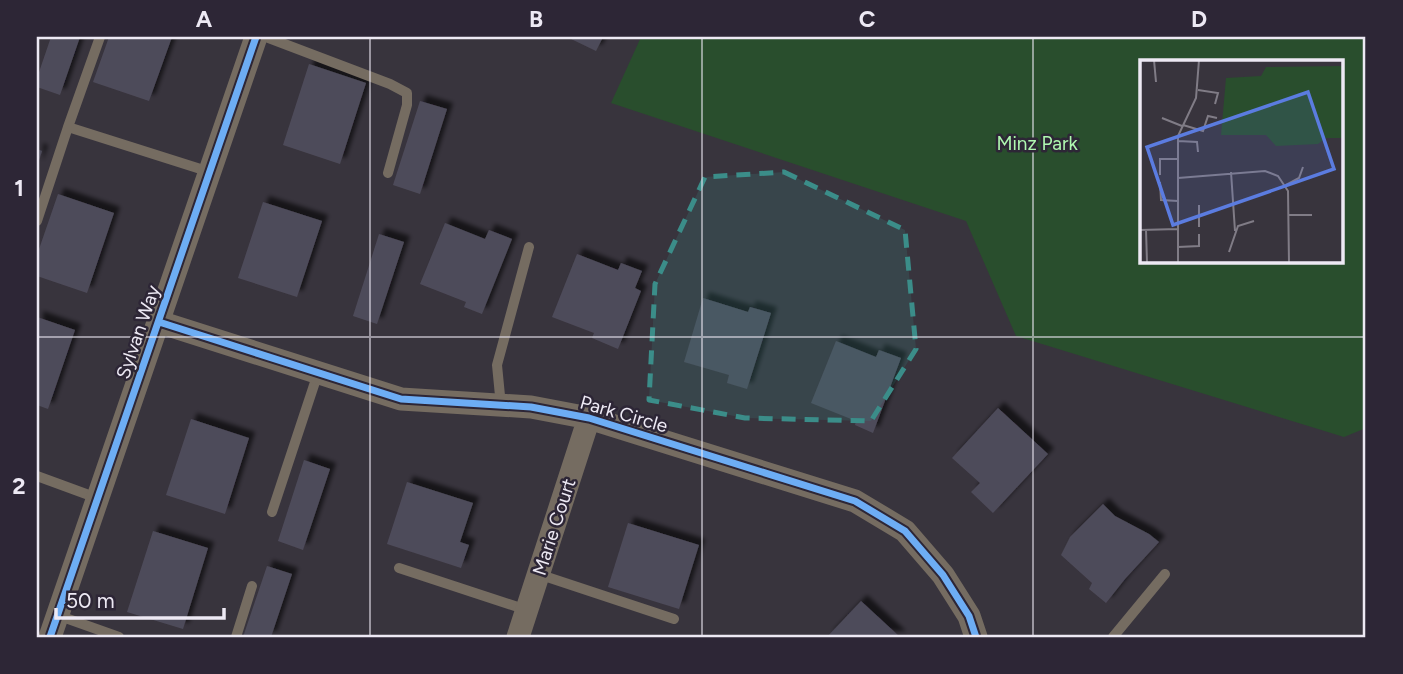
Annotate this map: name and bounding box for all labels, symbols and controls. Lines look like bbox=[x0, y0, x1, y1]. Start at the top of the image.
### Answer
text: A bbox=[196, 5, 213, 33]
text: B bbox=[529, 5, 543, 33]
text: C bbox=[859, 5, 876, 33]
text: D bbox=[1191, 5, 1207, 33]
inset map bbox=[1140, 60, 1344, 262]
park label: Minz Park bbox=[996, 132, 1078, 155]
text: 1 bbox=[14, 174, 24, 202]
street label: Sylvan Way bbox=[111, 282, 165, 382]
street label: Park Circle bbox=[577, 391, 671, 437]
text: 2 bbox=[12, 472, 26, 500]
street label: Marie Court bbox=[528, 476, 580, 578]
scale bar bbox=[56, 576, 224, 620]
text: 50 m bbox=[66, 588, 115, 613]

